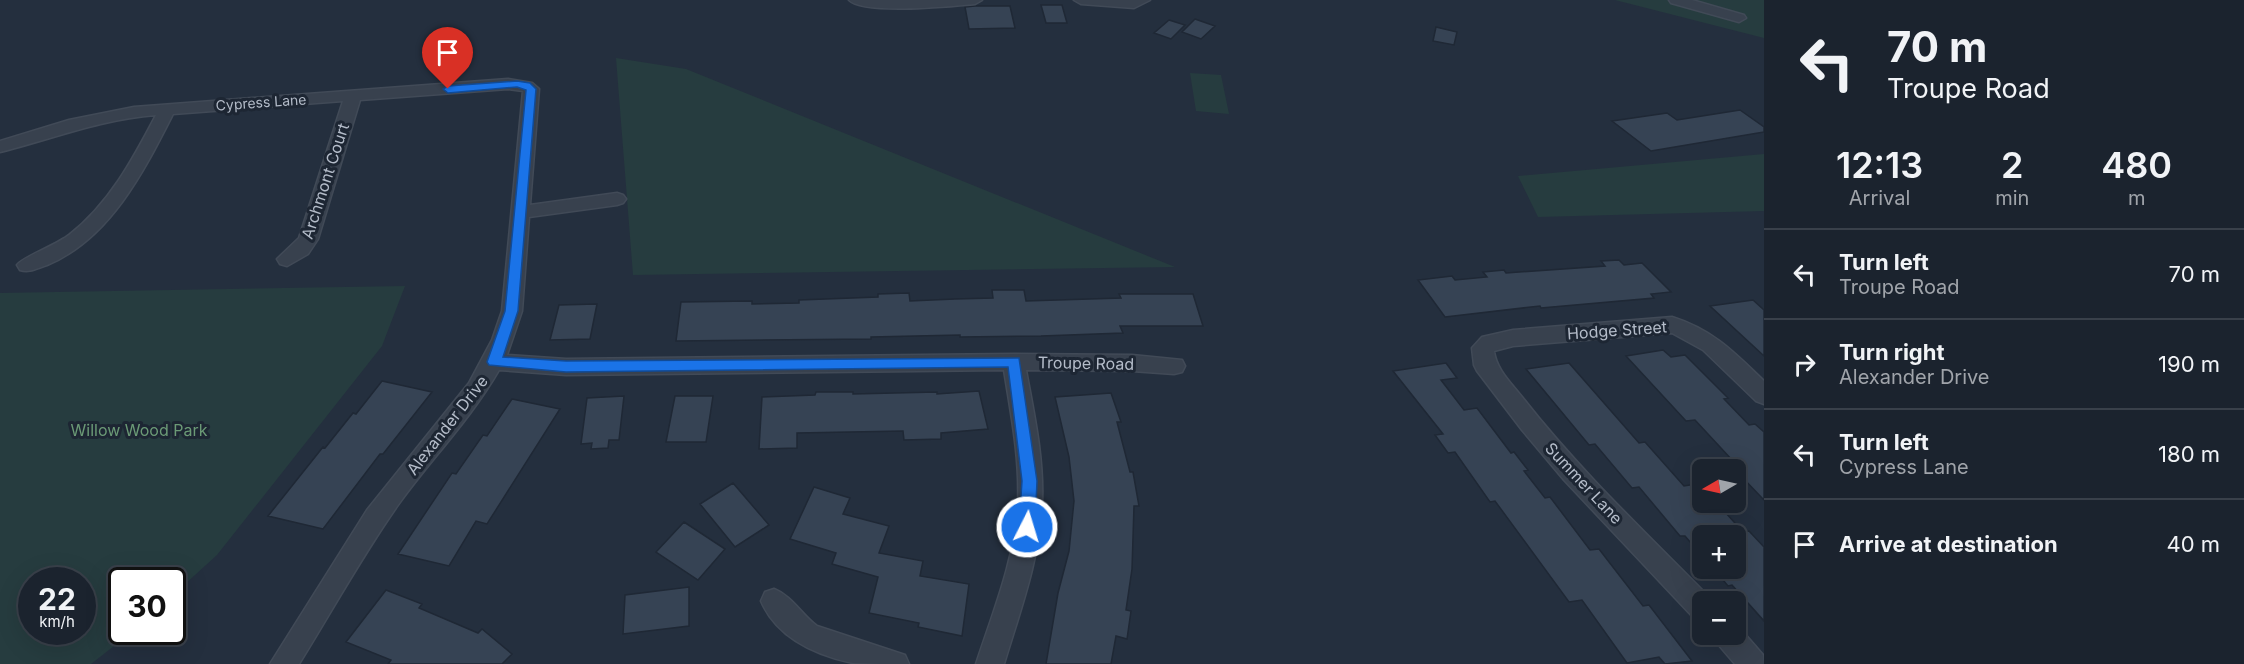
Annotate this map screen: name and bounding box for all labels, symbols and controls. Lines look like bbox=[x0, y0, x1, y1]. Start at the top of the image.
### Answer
text: 70 m bbox=[1887, 21, 1987, 72]
icon: left bbox=[1788, 24, 1866, 102]
pin bbox=[422, 27, 473, 89]
icon: arrive bbox=[431, 36, 464, 69]
text: Troupe Road bbox=[1887, 72, 2050, 105]
street label: Cypress Lane bbox=[215, 90, 307, 114]
street label: Archmont Court bbox=[297, 121, 353, 241]
text: 12:13 bbox=[1836, 143, 1923, 187]
text: 2 bbox=[2001, 143, 2023, 187]
text: 480 bbox=[2101, 143, 2172, 187]
text: Arrival bbox=[1849, 186, 1910, 210]
text: min bbox=[1995, 186, 2029, 210]
text: m bbox=[2128, 186, 2145, 210]
text: Turn left bbox=[1839, 249, 1929, 275]
icon: left bbox=[1788, 258, 1821, 291]
text: 70 m bbox=[2169, 261, 2220, 287]
text: Troupe Road bbox=[1839, 275, 1960, 299]
street label: Hodge Street bbox=[1566, 317, 1668, 343]
text: Turn right bbox=[1839, 339, 1945, 365]
icon: right bbox=[1788, 348, 1821, 381]
text: 190 m bbox=[2158, 351, 2220, 377]
street label: Troupe Road bbox=[1038, 352, 1134, 374]
text: Alexander Drive bbox=[1839, 365, 1990, 389]
street label: Alexander Drive bbox=[402, 371, 492, 479]
park label: Willow Wood Park bbox=[71, 420, 208, 440]
text: Turn left bbox=[1839, 429, 1929, 455]
street label: Summer Lane bbox=[1541, 438, 1627, 528]
icon: left bbox=[1788, 438, 1821, 471]
text: 180 m bbox=[2158, 441, 2220, 467]
text: Cypress Lane bbox=[1839, 455, 1969, 479]
north arrow bbox=[1692, 459, 1746, 513]
map controls bbox=[1692, 459, 1746, 645]
position arrow bbox=[995, 495, 1059, 559]
button: + bbox=[1692, 525, 1746, 579]
icon: arrive bbox=[1788, 528, 1821, 561]
text: Arrive at destination bbox=[1839, 531, 2058, 557]
text: 40 m bbox=[2166, 531, 2220, 557]
speed limit sign: 30 bbox=[108, 567, 186, 645]
text: 22 bbox=[38, 581, 76, 617]
button: − bbox=[1692, 591, 1746, 645]
text: km/h bbox=[39, 612, 75, 631]

